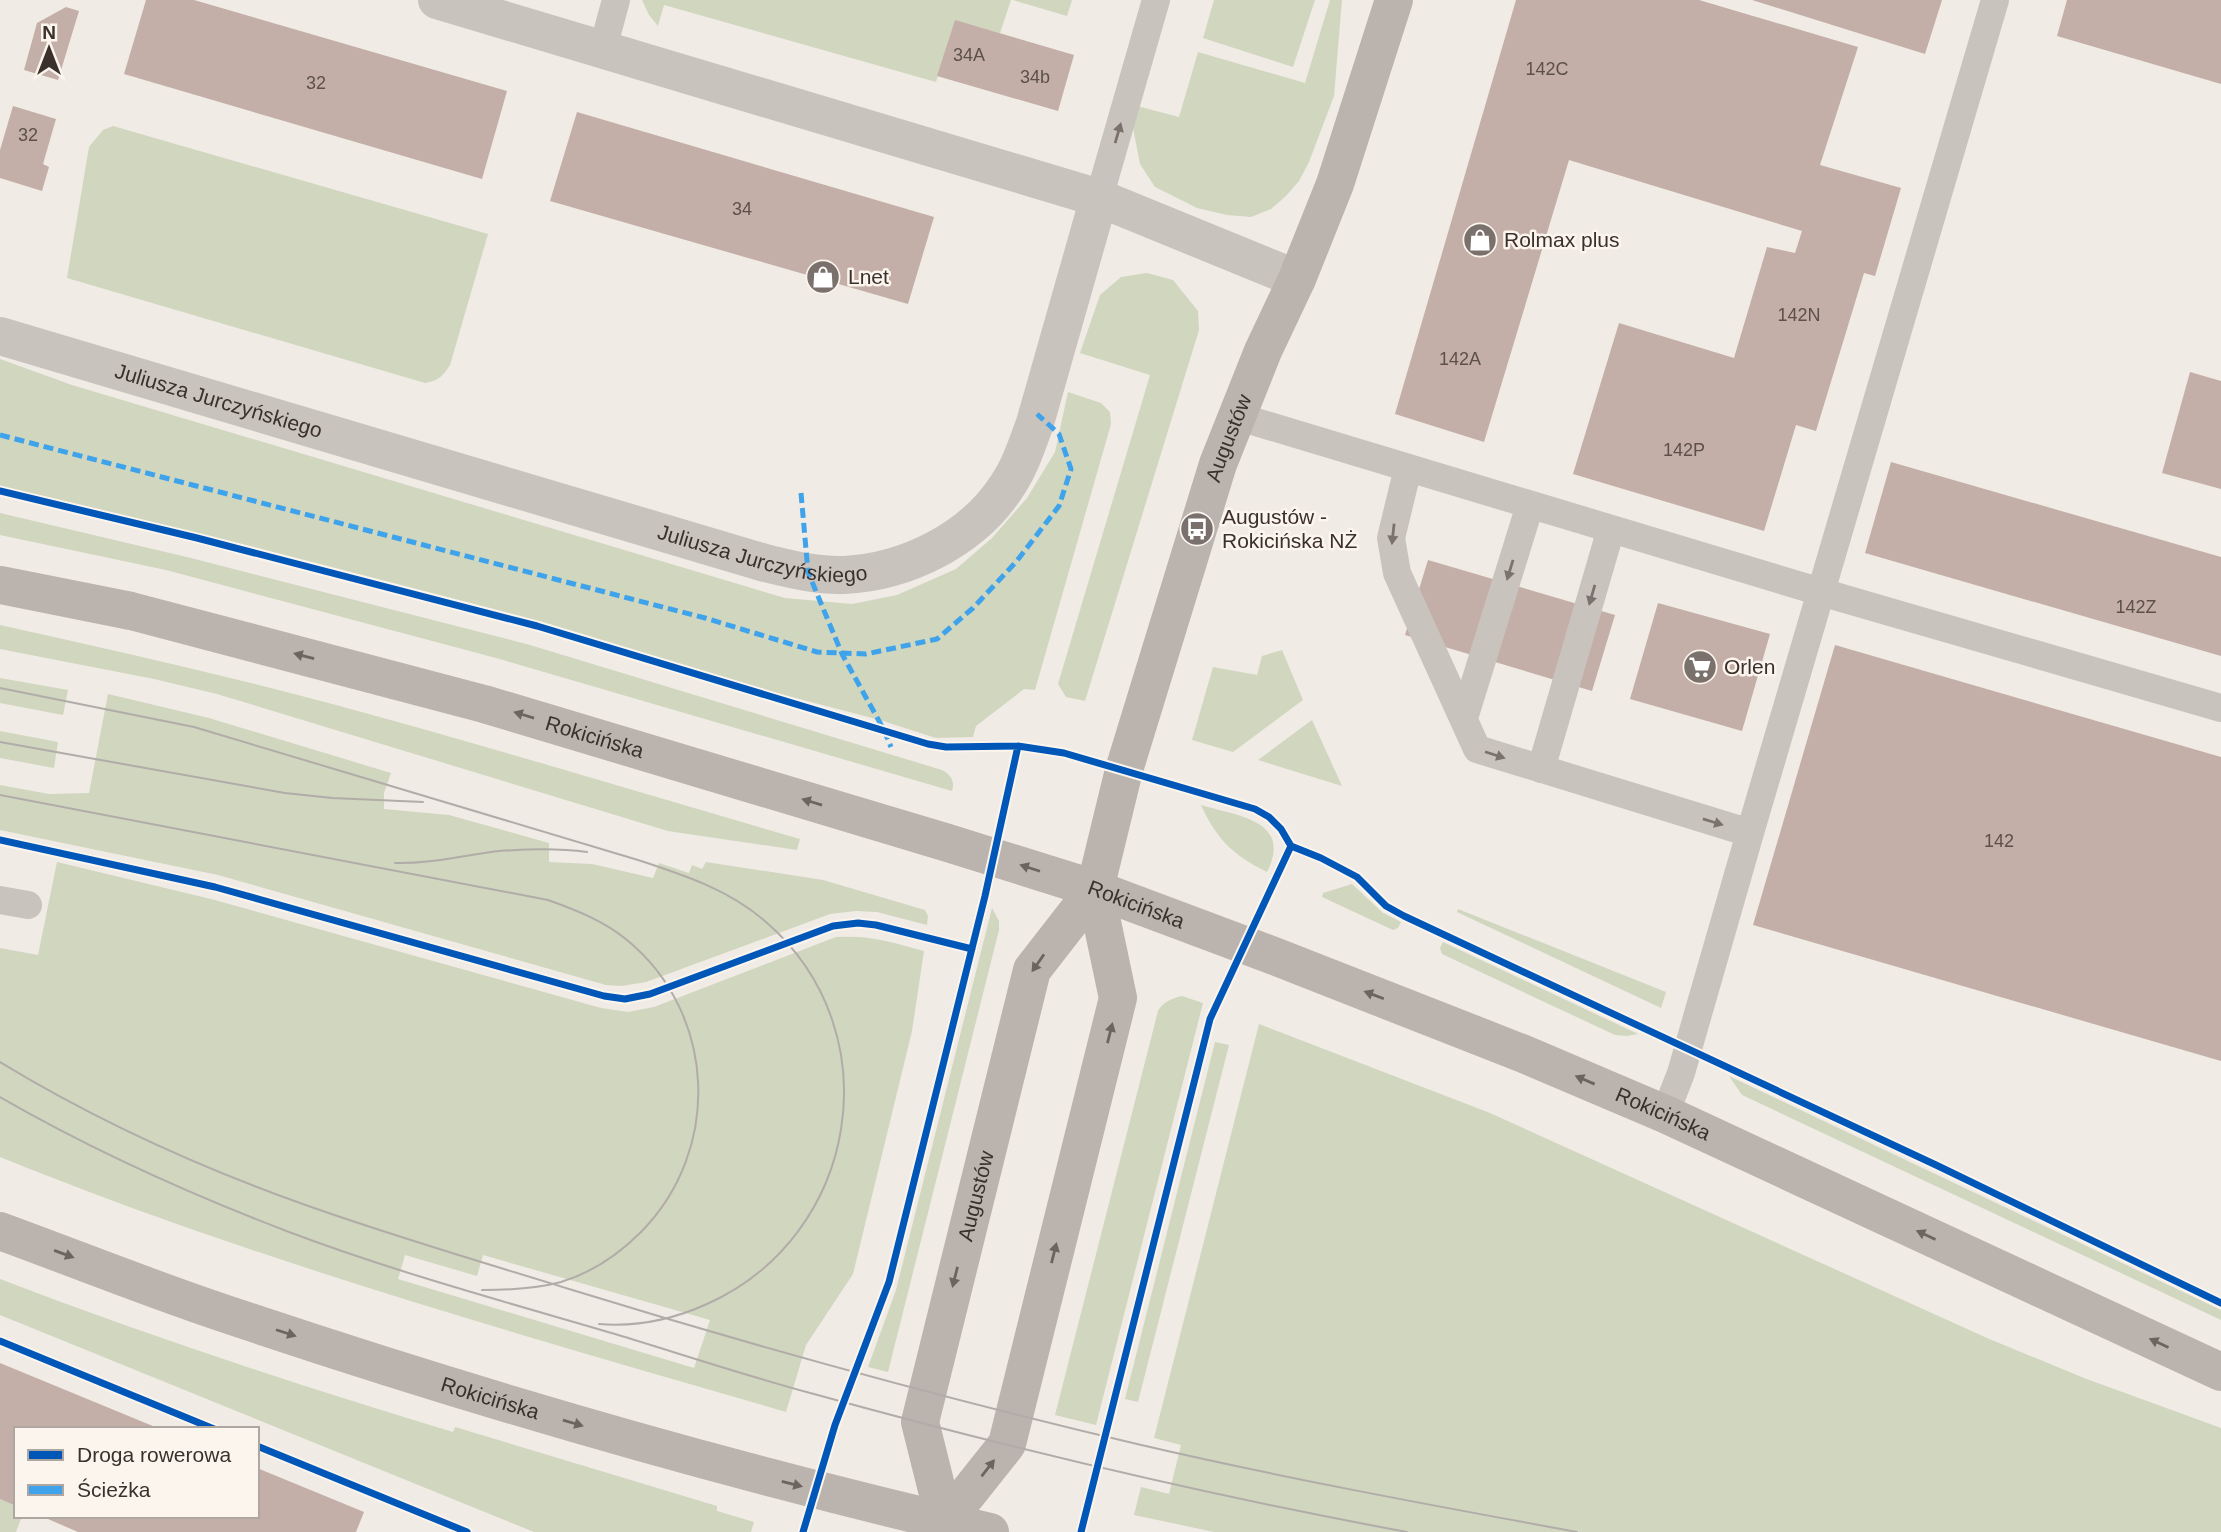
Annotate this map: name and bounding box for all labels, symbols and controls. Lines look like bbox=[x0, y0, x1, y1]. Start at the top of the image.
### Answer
north arrow bbox=[14, 14, 84, 84]
text: N bbox=[42, 22, 56, 43]
house number: 34A bbox=[953, 45, 985, 65]
house number: 142C bbox=[1525, 59, 1569, 79]
house number: 34b bbox=[1020, 67, 1050, 87]
house number: 32 bbox=[306, 73, 326, 93]
one-way arrow bbox=[1113, 122, 1123, 143]
house number: 32 bbox=[18, 125, 38, 145]
house number: 34 bbox=[732, 199, 752, 219]
shop icon: Rolmax plus bbox=[1461, 221, 1499, 259]
place label: Rolmax plus bbox=[1504, 228, 1620, 251]
shop icon: Lnet bbox=[804, 258, 842, 296]
place label: Lnet bbox=[848, 265, 889, 288]
house number: 142N bbox=[1777, 305, 1821, 325]
house number: 142A bbox=[1439, 349, 1481, 369]
street label: Juliusza Jurczyńskiego bbox=[112, 359, 325, 442]
street label: Augustów bbox=[1201, 390, 1256, 485]
house number: 142P bbox=[1663, 440, 1705, 460]
place label: Augustów - Rokicińska NŻ bbox=[1222, 505, 1358, 552]
bus stop icon: Augustów - Rokicińska NŻ bbox=[1178, 510, 1216, 548]
street label: Juliusza Jurczyńskiego bbox=[655, 520, 869, 586]
one-way arrow bbox=[1388, 523, 1399, 545]
one-way arrow bbox=[1504, 560, 1514, 581]
one-way arrow bbox=[1587, 584, 1597, 605]
house number: 142Z bbox=[2115, 597, 2157, 617]
supermarket icon: Orlen bbox=[1681, 648, 1719, 686]
one-way arrow bbox=[293, 650, 315, 661]
place label: Orlen bbox=[1724, 655, 1775, 678]
one-way arrow bbox=[513, 710, 534, 720]
street label: Rokicińska bbox=[543, 711, 647, 762]
one-way arrow bbox=[1485, 750, 1506, 761]
one-way arrow bbox=[801, 796, 822, 807]
one-way arrow bbox=[1702, 817, 1723, 827]
house number: 142 bbox=[1984, 831, 2014, 851]
one-way arrow bbox=[1019, 863, 1040, 873]
street label: Rokicińska bbox=[1085, 875, 1188, 933]
one-way arrow bbox=[1031, 954, 1045, 972]
one-way arrow bbox=[1363, 990, 1384, 1001]
one-way arrow bbox=[1105, 1021, 1116, 1043]
one-way arrow bbox=[1575, 1074, 1595, 1086]
street label: Rokicińska bbox=[1612, 1082, 1715, 1145]
street label: Augustów bbox=[953, 1148, 998, 1244]
one-way arrow bbox=[1916, 1229, 1936, 1241]
one-way arrow bbox=[1049, 1242, 1060, 1264]
one-way arrow bbox=[54, 1249, 75, 1260]
one-way arrow bbox=[949, 1266, 960, 1288]
one-way arrow bbox=[276, 1329, 297, 1339]
one-way arrow bbox=[2149, 1337, 2169, 1349]
street label: Rokicińska bbox=[438, 1372, 542, 1424]
one-way arrow bbox=[563, 1418, 584, 1428]
legend bbox=[14, 1427, 259, 1518]
text: Droga rowerowa bbox=[77, 1443, 231, 1466]
one-way arrow bbox=[980, 1460, 995, 1478]
text: Ścieżka bbox=[77, 1478, 151, 1501]
one-way arrow bbox=[782, 1479, 804, 1490]

